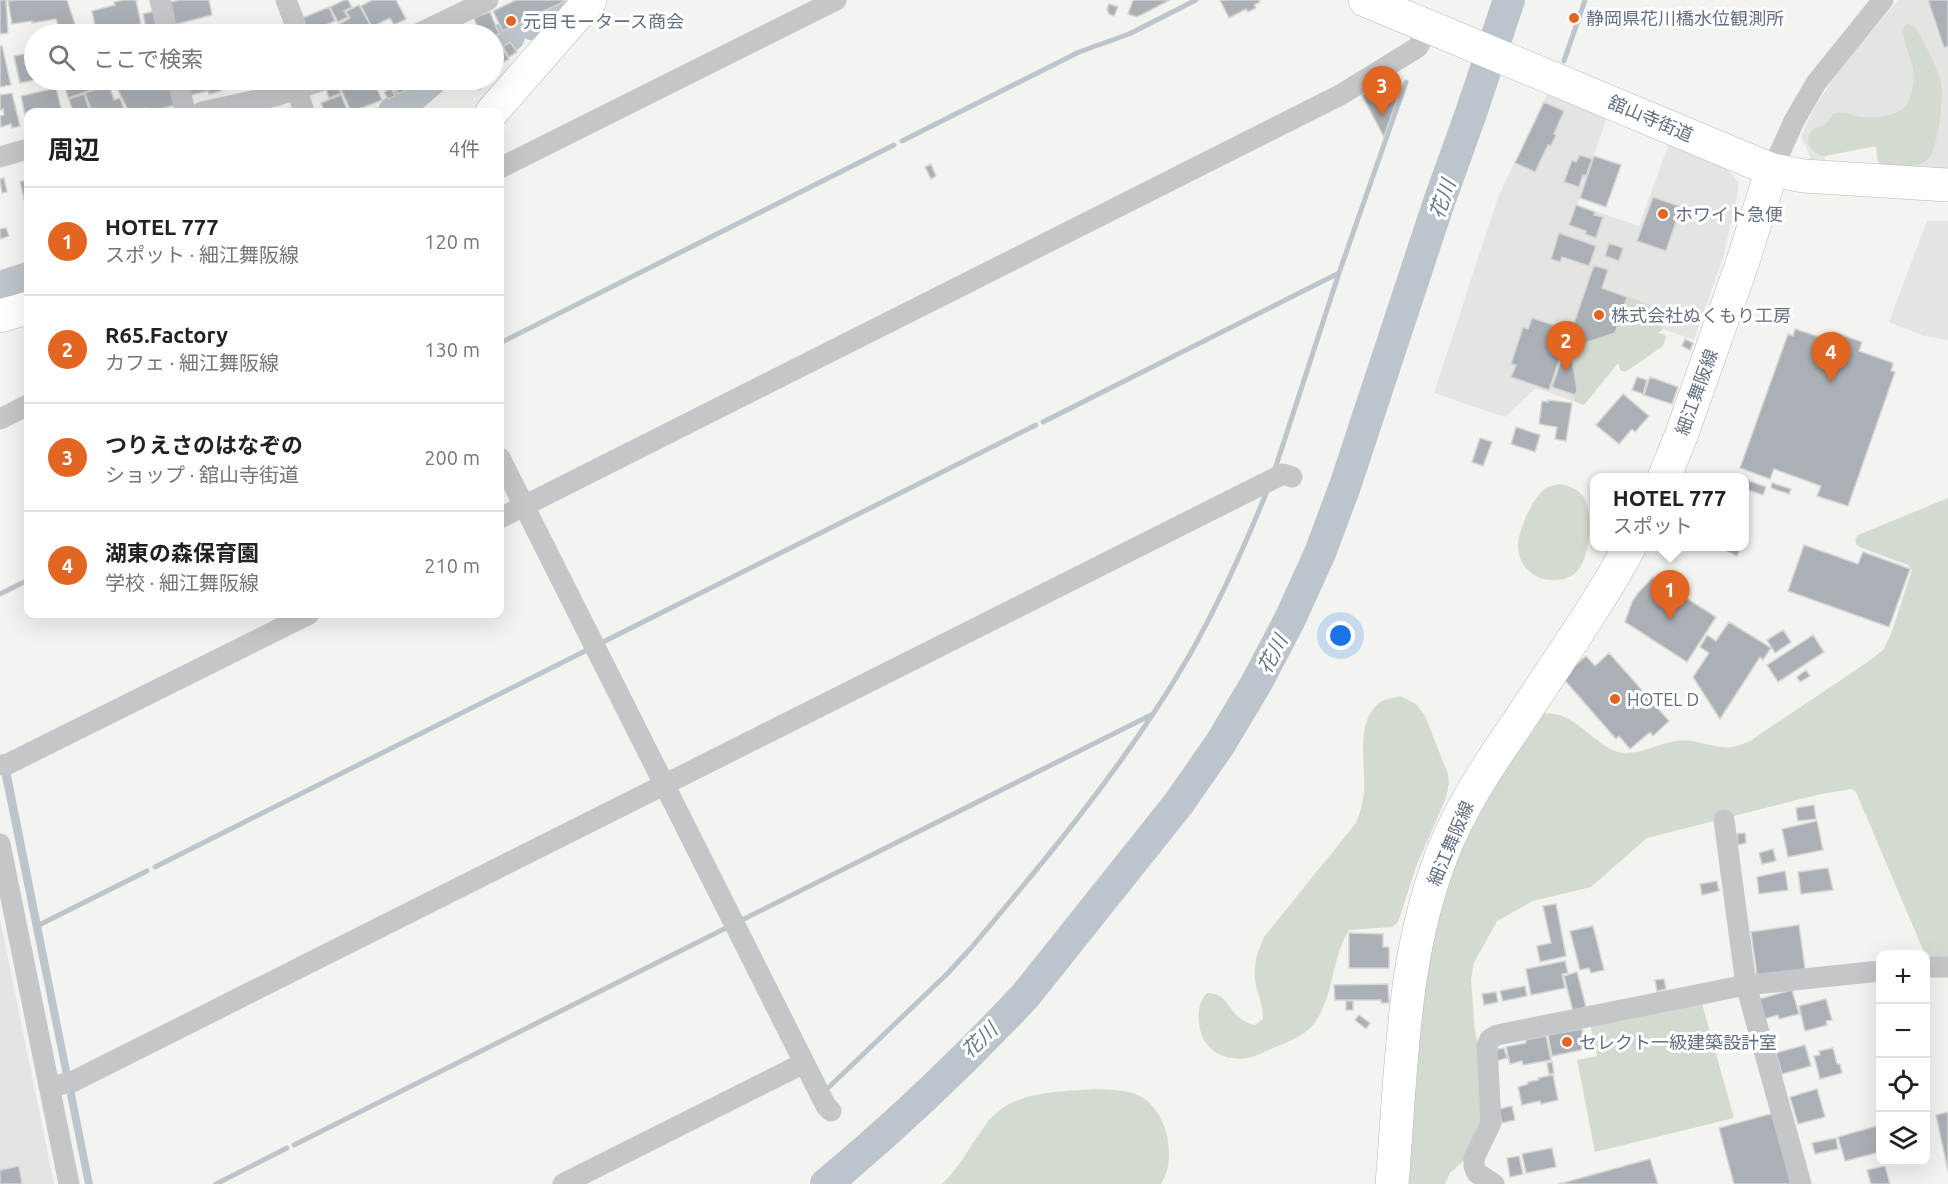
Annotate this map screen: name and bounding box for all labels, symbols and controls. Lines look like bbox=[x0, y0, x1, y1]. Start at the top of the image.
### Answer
place label: 静岡県花川橋水位観測所 bbox=[1586, 8, 1784, 28]
place label: 元目モータース商会 bbox=[523, 11, 684, 31]
marker: 静岡県花川橋水位観測所 bbox=[1567, 11, 1581, 25]
marker: 元目モータース商会 bbox=[504, 14, 518, 28]
search box bbox=[24, 24, 504, 90]
icon: search bbox=[45, 41, 78, 74]
text: ここで検索 bbox=[93, 46, 203, 71]
pin: 3 bbox=[1362, 66, 1402, 116]
street label: 舘山寺街道 bbox=[1606, 91, 1696, 145]
text: 周辺 bbox=[48, 135, 100, 164]
text: 4件 bbox=[449, 137, 480, 160]
water label: 花川 bbox=[1425, 174, 1460, 222]
place label: ホワイト急便 bbox=[1675, 204, 1783, 224]
marker: ホワイト急便 bbox=[1656, 207, 1670, 221]
text: HOTEL 777 bbox=[105, 214, 219, 239]
text: 1 bbox=[62, 230, 73, 253]
text: 120 m bbox=[424, 230, 480, 253]
text: スポット · 細江舞阪線 bbox=[105, 243, 299, 266]
place label: 株式会社ぬくもり工房 bbox=[1611, 305, 1791, 325]
marker: 株式会社ぬくもり工房 bbox=[1592, 308, 1606, 322]
text: R65.Factory bbox=[105, 322, 228, 347]
pin: 2 bbox=[1546, 322, 1586, 371]
pin: 4 bbox=[1812, 332, 1850, 382]
text: 2 bbox=[62, 338, 73, 361]
text: 130 m bbox=[424, 338, 480, 361]
street label: 細江舞阪線 bbox=[1671, 346, 1721, 438]
text: カフェ · 細江舞阪線 bbox=[105, 351, 279, 374]
text: つりえさのはなぞの bbox=[105, 432, 303, 457]
text: 3 bbox=[62, 446, 73, 469]
text: 200 m bbox=[424, 446, 480, 469]
text: ショップ · 舘山寺街道 bbox=[105, 463, 299, 486]
popup bbox=[1590, 473, 1749, 551]
text: HOTEL 777 bbox=[1613, 485, 1726, 510]
text: スポット bbox=[1613, 514, 1693, 537]
text: 湖東の森保育園 bbox=[105, 540, 259, 565]
text: 4 bbox=[62, 554, 73, 577]
text: 210 m bbox=[424, 554, 480, 577]
pin: 1 bbox=[1650, 570, 1690, 620]
text: 学校 · 細江舞阪線 bbox=[105, 571, 259, 594]
your location bbox=[1326, 621, 1355, 650]
water label: 花川 bbox=[1252, 629, 1292, 677]
place label: HOTEL D bbox=[1627, 689, 1699, 709]
marker: HOTEL D bbox=[1608, 692, 1622, 706]
street label: 細江舞阪線 bbox=[1423, 798, 1477, 888]
map controls bbox=[1876, 950, 1930, 1166]
button: + bbox=[1876, 950, 1930, 1004]
button: − bbox=[1876, 1004, 1930, 1058]
water label: 花川 bbox=[957, 1016, 1003, 1062]
place label: セレクト一級建築設計室 bbox=[1579, 1032, 1777, 1052]
marker: セレクト一級建築設計室 bbox=[1560, 1035, 1574, 1049]
button: locate bbox=[1876, 1058, 1930, 1112]
button: layers bbox=[1876, 1112, 1930, 1166]

